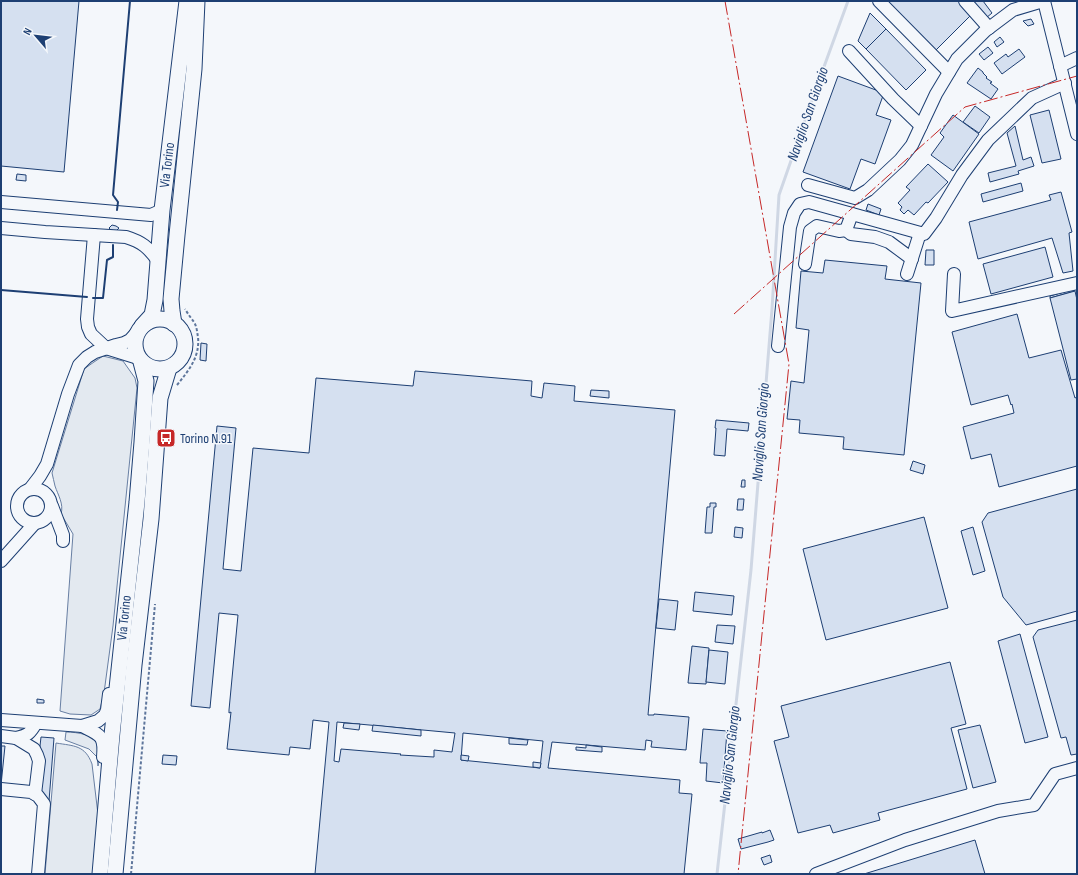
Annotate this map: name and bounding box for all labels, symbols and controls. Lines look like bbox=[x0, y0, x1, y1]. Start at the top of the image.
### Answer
north arrow bbox=[16, 16, 56, 56]
text: N bbox=[20, 26, 35, 37]
water label: Naviglio San Giorgio bbox=[783, 64, 833, 164]
street label: Via Torino bbox=[156, 141, 178, 189]
water label: Naviglio San Giorgio bbox=[748, 382, 774, 482]
bus stop icon: Torino N.91 bbox=[155, 427, 177, 449]
place label: Torino N.91 bbox=[180, 430, 232, 447]
street label: Via Torino bbox=[113, 594, 135, 642]
water label: Naviglio San Giorgio bbox=[715, 705, 745, 805]

